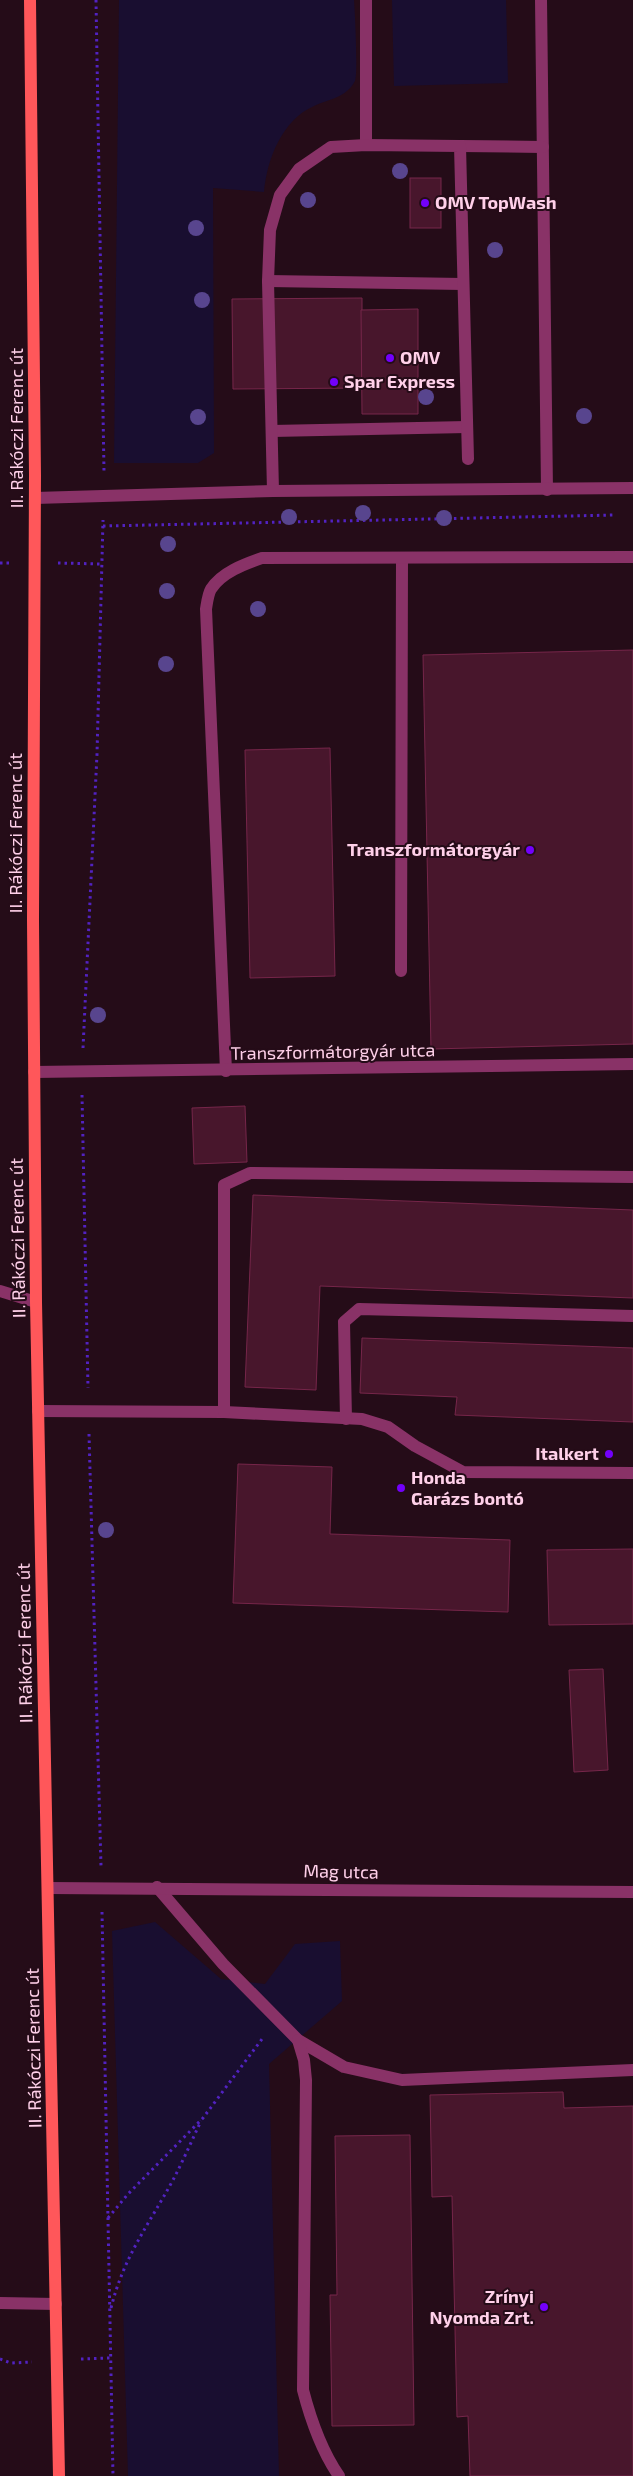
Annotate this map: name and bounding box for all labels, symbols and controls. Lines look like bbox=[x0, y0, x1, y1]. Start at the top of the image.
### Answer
place label: OMV TopWash bbox=[435, 191, 557, 213]
marker: OMV TopWash bbox=[419, 197, 431, 209]
place label: OMV bbox=[400, 346, 441, 368]
street label: II. Rákóczi Ferenc út bbox=[5, 348, 27, 508]
marker: OMV bbox=[384, 352, 396, 364]
place label: Spar Express bbox=[344, 370, 455, 392]
marker: Spar Express bbox=[328, 376, 340, 388]
street label: II. Rákóczi Ferenc út bbox=[4, 753, 26, 913]
place label: Transzformátorgyár bbox=[347, 838, 520, 860]
marker: Transzformátorgyár bbox=[524, 844, 536, 856]
street label: Transzformátorgyár utca bbox=[230, 1038, 436, 1064]
street label: II. Rákóczi Ferenc út bbox=[5, 1158, 29, 1318]
place label: Italkert bbox=[535, 1442, 600, 1464]
marker: Italkert bbox=[603, 1448, 615, 1460]
place label: Honda Garázs bontó bbox=[411, 1466, 524, 1509]
marker: Honda Garázs bontó bbox=[395, 1482, 407, 1494]
street label: II. Rákóczi Ferenc út bbox=[12, 1563, 36, 1723]
street label: Mag utca bbox=[303, 1859, 379, 1883]
street label: II. Rákóczi Ferenc út bbox=[21, 1968, 45, 2128]
place label: Zrínyi Nyomda Zrt. bbox=[430, 2285, 534, 2328]
marker: Zrínyi Nyomda Zrt. bbox=[538, 2301, 550, 2313]

